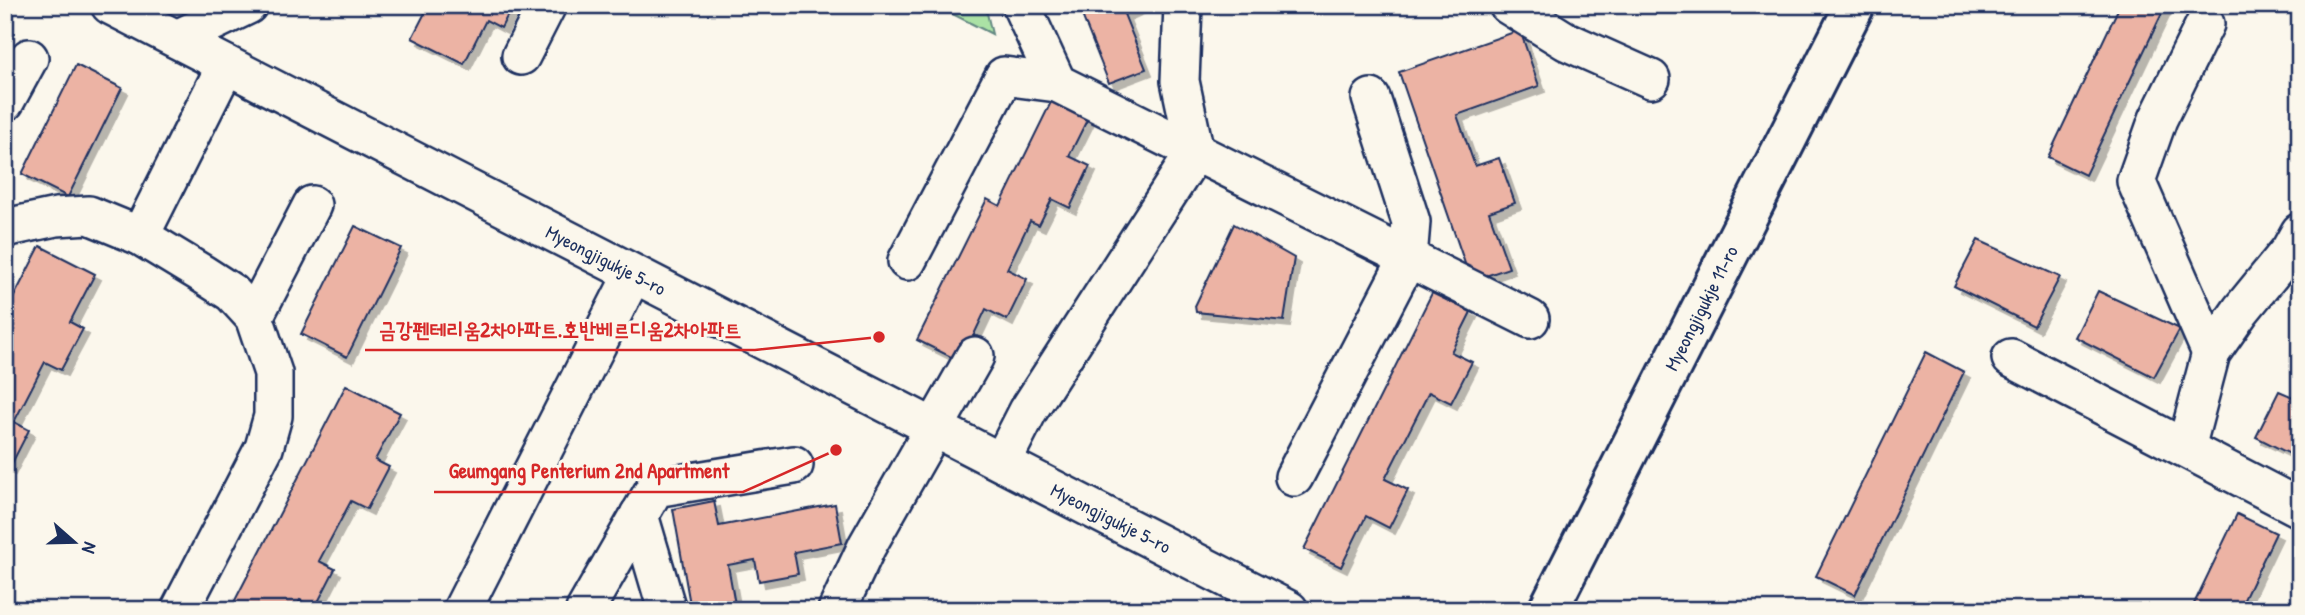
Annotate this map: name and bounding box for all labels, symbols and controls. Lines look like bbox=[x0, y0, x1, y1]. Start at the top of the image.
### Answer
street label: Myeongjigukje 5-ro bbox=[542, 219, 671, 302]
street label: Myeongjigukje 11-ro bbox=[1658, 241, 1744, 375]
callout: 금강펜테리움2차아파트.호반베르디움2차아파트 bbox=[365, 308, 755, 350]
text: 금강펜테리움2차아파트.호반베르디움2차아파트 bbox=[379, 315, 741, 344]
callout: Geumgang Penterium 2nd Apartment bbox=[434, 450, 743, 492]
text: Geumgang Penterium 2nd Apartment bbox=[449, 456, 730, 486]
street label: Myeongjigukje 5-ro bbox=[1047, 477, 1176, 560]
north arrow bbox=[38, 506, 108, 576]
text: N bbox=[76, 539, 104, 557]

